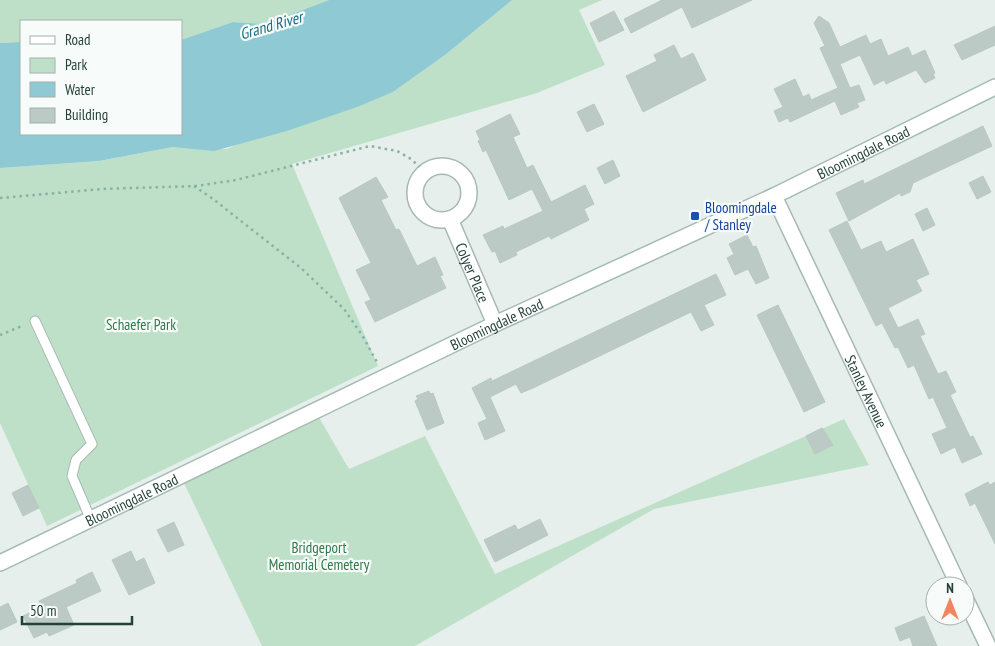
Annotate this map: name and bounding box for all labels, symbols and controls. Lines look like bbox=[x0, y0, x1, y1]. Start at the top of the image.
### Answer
water label: Grand River bbox=[237, 6, 307, 43]
legend bbox=[20, 20, 182, 135]
text: Road bbox=[65, 30, 91, 49]
text: Park bbox=[65, 55, 87, 74]
text: Water bbox=[65, 80, 96, 99]
text: Building bbox=[65, 105, 108, 124]
street label: Bloomingdale Road bbox=[814, 121, 912, 183]
place label: Bloomingdale / Stanley bbox=[704, 198, 777, 234]
marker: Bloomingdale / Stanley bbox=[689, 210, 701, 222]
street label: Colyer Place bbox=[452, 240, 494, 305]
street label: Bloomingdale Road bbox=[447, 294, 546, 354]
park label: Schaefer Park bbox=[106, 315, 176, 334]
street label: Stanley Avenue bbox=[841, 352, 892, 431]
street label: Bloomingdale Road bbox=[82, 469, 181, 530]
park label: Bridgeport Memorial Cemetery bbox=[269, 538, 370, 574]
north arrow bbox=[925, 576, 975, 626]
text: N bbox=[946, 579, 954, 597]
scale bar bbox=[22, 594, 132, 626]
text: 50 m bbox=[30, 601, 56, 620]

